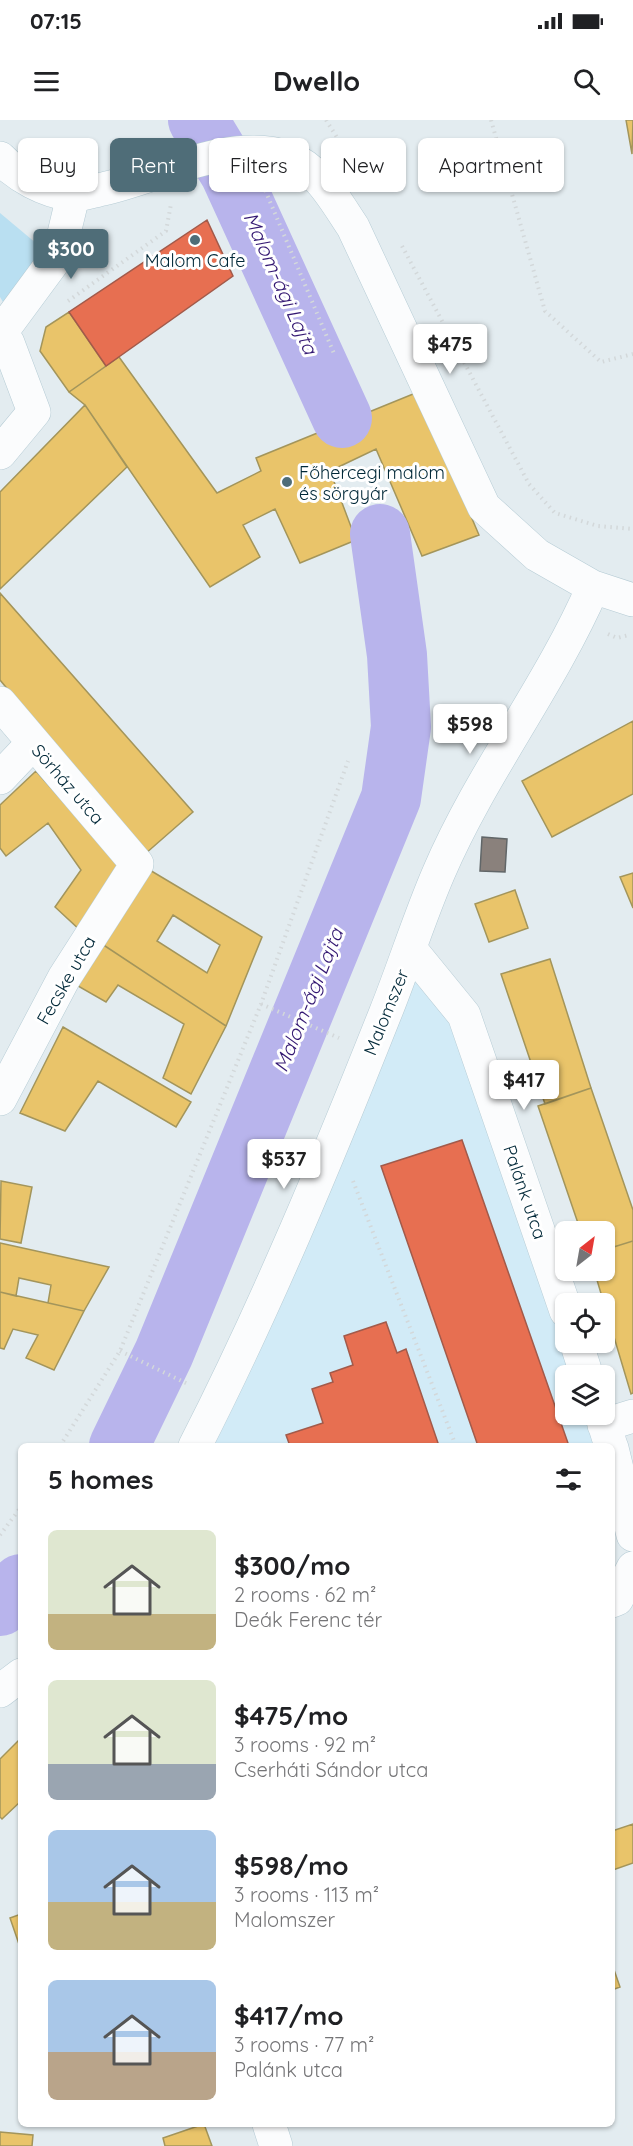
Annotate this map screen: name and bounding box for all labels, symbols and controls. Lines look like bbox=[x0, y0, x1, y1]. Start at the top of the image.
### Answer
text: 07:15 bbox=[30, 7, 82, 35]
text: Dwello bbox=[273, 64, 360, 98]
icon: menu bbox=[30, 65, 63, 98]
icon: search bbox=[570, 65, 603, 98]
chip: Buy bbox=[18, 138, 98, 192]
chip: Rent bbox=[110, 138, 197, 192]
chip: Filters bbox=[209, 138, 309, 192]
chip: New bbox=[321, 138, 406, 192]
chip: Apartment bbox=[418, 138, 564, 192]
water label: Malom-ági Lajta bbox=[239, 208, 324, 359]
pin: $300 bbox=[35, 229, 107, 280]
marker: Malom Cafe bbox=[188, 233, 202, 247]
text: $300 bbox=[47, 236, 95, 261]
place label: Malom Cafe bbox=[145, 249, 245, 272]
pin: $475 bbox=[414, 324, 486, 375]
text: $475 bbox=[427, 331, 473, 356]
place label: Főhercegi malom és sörgyár bbox=[299, 461, 445, 505]
marker: Főhercegi malom és sörgyár bbox=[280, 475, 294, 489]
pin: $598 bbox=[434, 704, 506, 755]
text: $598 bbox=[447, 711, 493, 736]
street label: Sörház utca bbox=[27, 739, 109, 829]
water label: Malom-ági Lajta bbox=[268, 923, 349, 1075]
street label: Fecske utca bbox=[31, 932, 101, 1028]
street label: Malomszer bbox=[358, 965, 414, 1059]
pin: $417 bbox=[488, 1060, 560, 1111]
text: $417 bbox=[503, 1067, 545, 1092]
pin: $537 bbox=[248, 1139, 320, 1190]
street label: Palánk utca bbox=[498, 1142, 552, 1242]
text: $537 bbox=[261, 1146, 307, 1171]
north arrow bbox=[555, 1221, 615, 1281]
map controls bbox=[555, 1221, 615, 1425]
button: locate bbox=[555, 1293, 615, 1353]
button: layers bbox=[555, 1365, 615, 1425]
text: 5 homes bbox=[48, 1463, 154, 1496]
icon: filters bbox=[552, 1463, 585, 1496]
text: $300/mo bbox=[234, 1549, 350, 1582]
icon: home bbox=[96, 1554, 168, 1626]
text: 2 rooms · 62 m² bbox=[234, 1582, 376, 1607]
text: Deák Ferenc tér bbox=[234, 1607, 382, 1632]
text: $475/mo bbox=[234, 1699, 348, 1732]
icon: home bbox=[96, 1704, 168, 1776]
text: 3 rooms · 92 m² bbox=[234, 1732, 376, 1757]
text: Cserháti Sándor utca bbox=[234, 1757, 428, 1782]
text: $598/mo bbox=[234, 1849, 348, 1882]
icon: home bbox=[96, 1854, 168, 1926]
text: 3 rooms · 113 m² bbox=[234, 1882, 379, 1907]
text: Malomszer bbox=[234, 1907, 335, 1932]
text: $417/mo bbox=[234, 1999, 343, 2032]
icon: home bbox=[96, 2004, 168, 2076]
text: 3 rooms · 77 m² bbox=[234, 2032, 374, 2057]
text: Palánk utca bbox=[234, 2057, 343, 2082]

